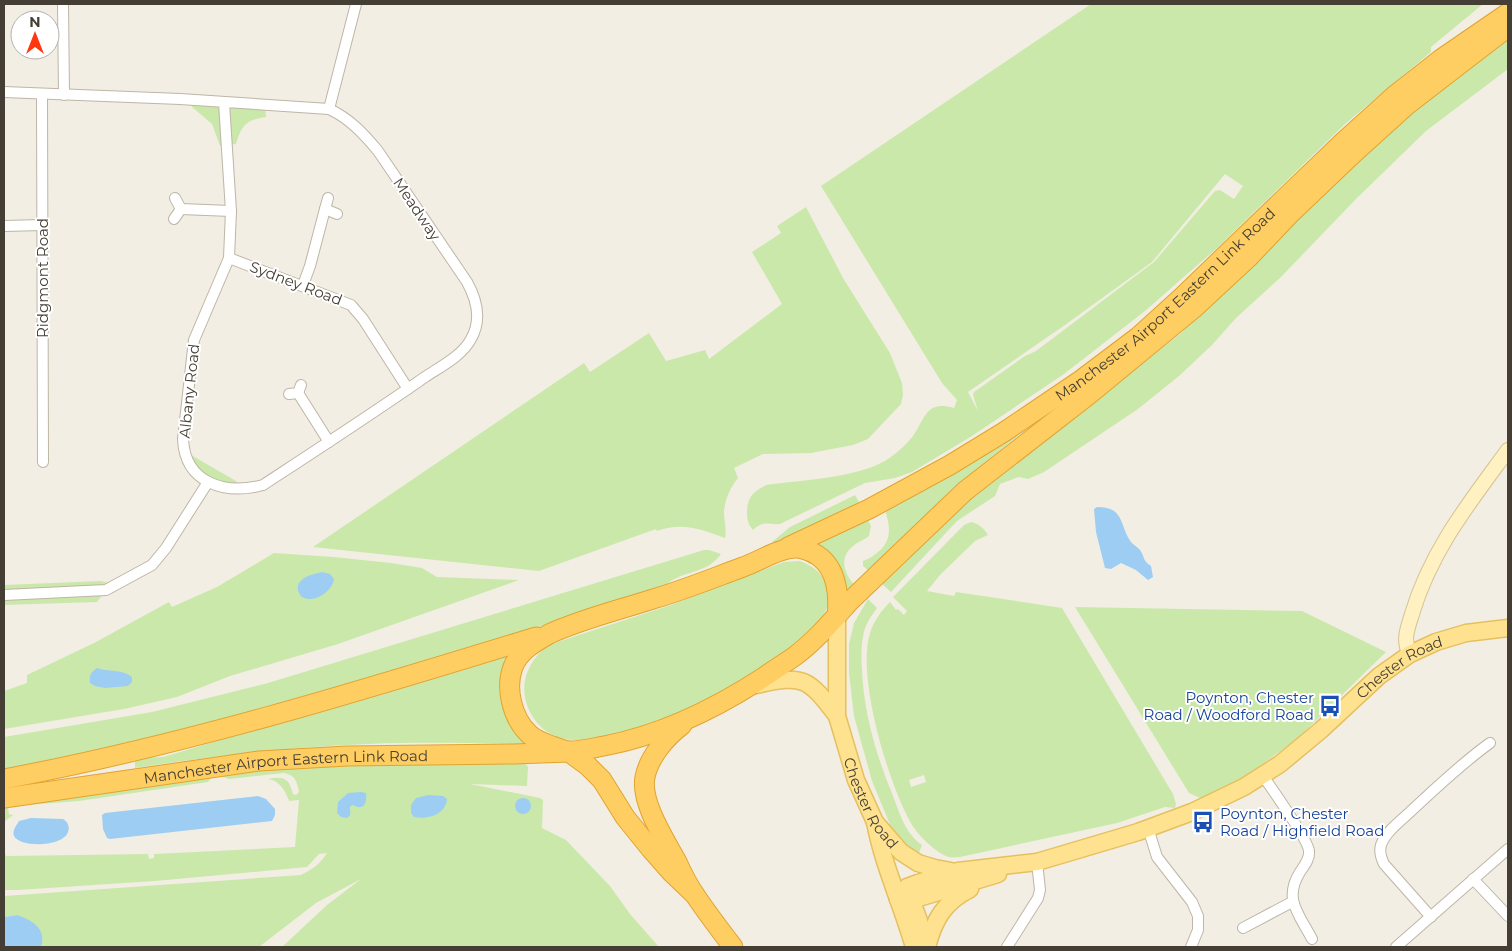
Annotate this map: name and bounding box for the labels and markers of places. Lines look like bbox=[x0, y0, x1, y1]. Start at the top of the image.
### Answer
place label: Poynton, Chester Road / Woodford Road bbox=[1144, 688, 1314, 724]
bus stop icon: Poynton, Chester Road / Woodford Road bbox=[1317, 693, 1343, 719]
place label: Poynton, Chester Road / Highfield Road bbox=[1220, 804, 1384, 840]
bus stop icon: Poynton, Chester Road / Highfield Road bbox=[1190, 809, 1216, 835]

